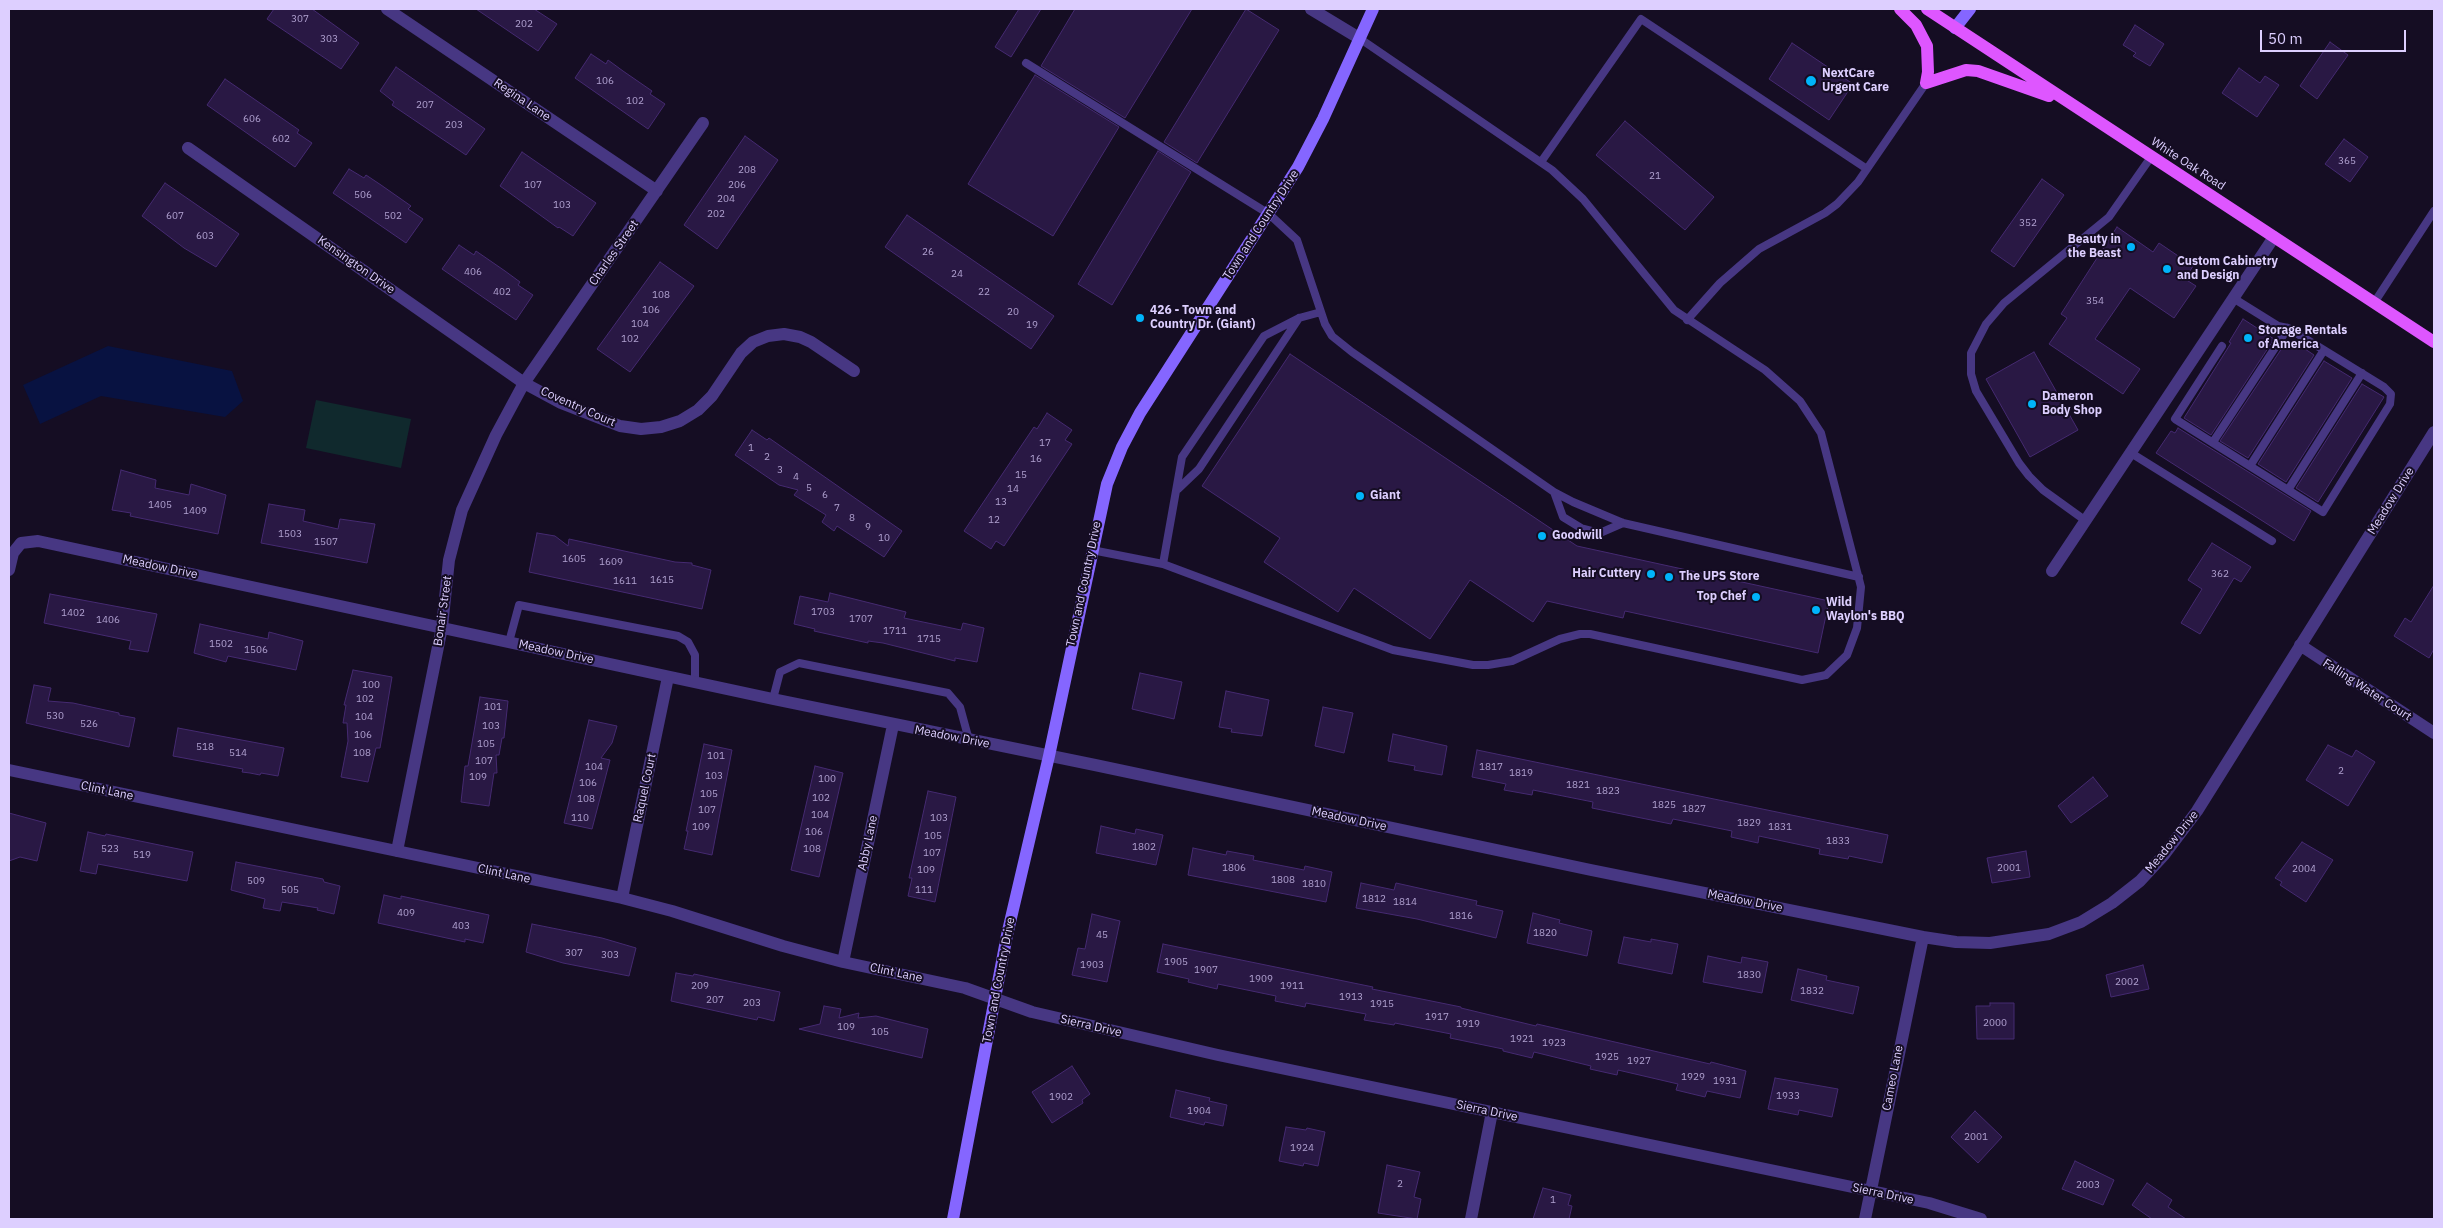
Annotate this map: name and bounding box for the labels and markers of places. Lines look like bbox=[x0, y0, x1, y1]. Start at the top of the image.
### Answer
place label: NextCare Urgent Care bbox=[1822, 67, 1889, 95]
marker: NextCare Urgent Care bbox=[1804, 74, 1818, 88]
place label: Beauty in the Beast bbox=[2068, 233, 2121, 261]
marker: Beauty in the Beast bbox=[2125, 241, 2137, 253]
place label: Custom Cabinetry and Design bbox=[2177, 255, 2278, 283]
marker: Custom Cabinetry and Design bbox=[2161, 263, 2173, 275]
place label: 426 - Town and Country Dr. (Giant) bbox=[1150, 304, 1255, 332]
marker: 426 - Town and Country Dr. (Giant) bbox=[1134, 312, 1146, 324]
place label: Storage Rentals of America bbox=[2258, 324, 2347, 352]
marker: Storage Rentals of America bbox=[2242, 332, 2254, 344]
place label: Dameron Body Shop bbox=[2042, 390, 2102, 418]
marker: Dameron Body Shop bbox=[2026, 398, 2038, 410]
place label: Giant bbox=[1370, 489, 1401, 503]
marker: Giant bbox=[1354, 490, 1366, 502]
place label: Goodwill bbox=[1552, 529, 1602, 543]
marker: Goodwill bbox=[1536, 530, 1548, 542]
place label: Hair Cuttery bbox=[1572, 567, 1641, 581]
marker: Hair Cuttery bbox=[1645, 568, 1657, 580]
place label: The UPS Store bbox=[1679, 570, 1759, 584]
marker: The UPS Store bbox=[1663, 571, 1675, 583]
place label: Top Chef bbox=[1697, 590, 1746, 604]
marker: Top Chef bbox=[1750, 591, 1762, 603]
place label: Wild Waylon's BBQ bbox=[1826, 596, 1904, 624]
marker: Wild Waylon's BBQ bbox=[1810, 604, 1822, 616]

